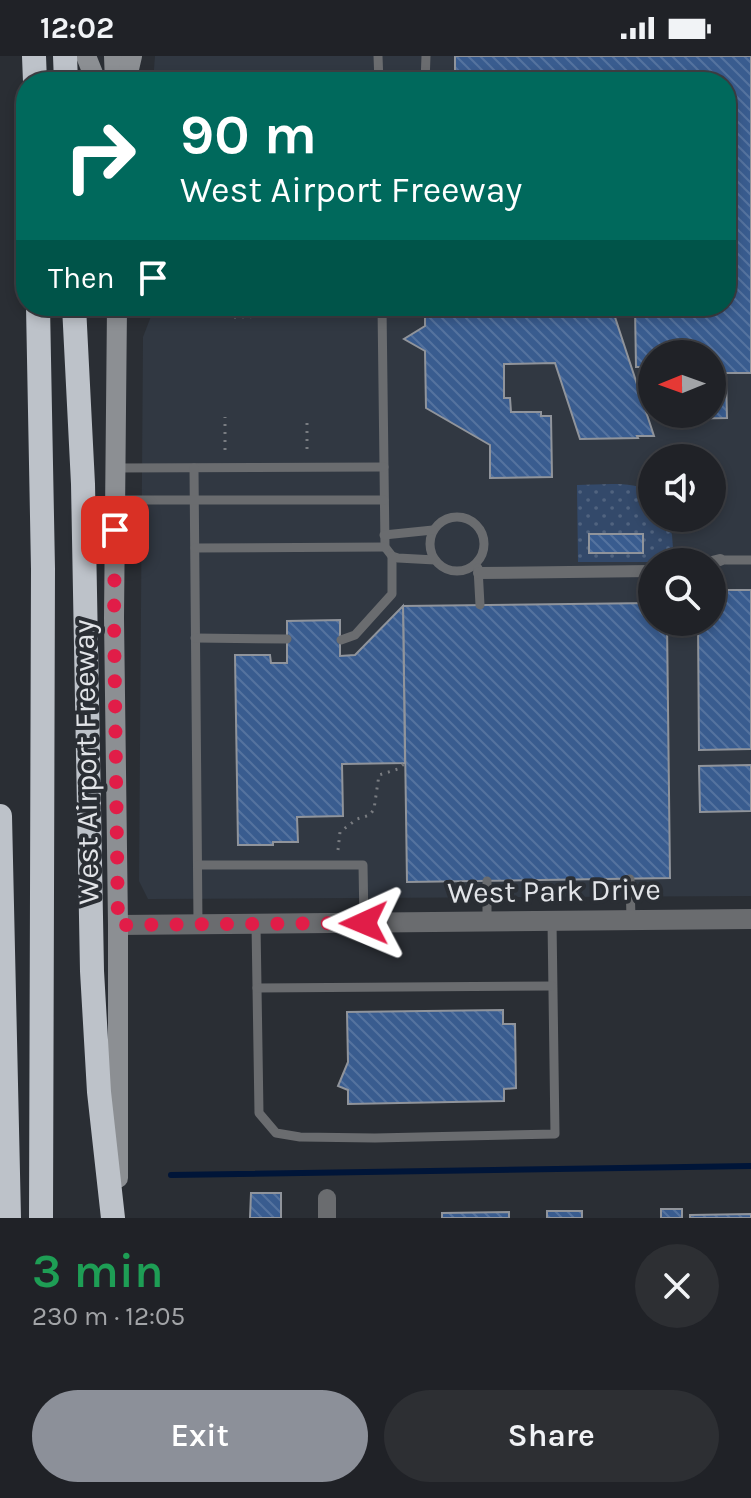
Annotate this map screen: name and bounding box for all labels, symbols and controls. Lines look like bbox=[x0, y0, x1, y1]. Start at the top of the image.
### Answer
text: 12:02 bbox=[40, 10, 114, 46]
text: 90 m bbox=[180, 102, 317, 167]
icon: right bbox=[48, 104, 152, 208]
text: West Airport Freeway bbox=[180, 169, 522, 211]
icon: arrive bbox=[131, 256, 175, 300]
text: Then bbox=[48, 260, 115, 296]
north arrow bbox=[638, 340, 726, 428]
map controls bbox=[638, 340, 726, 636]
button: sound bbox=[638, 444, 726, 532]
pin bbox=[81, 496, 149, 564]
icon: arrive bbox=[93, 508, 137, 552]
button: search bbox=[638, 548, 726, 636]
street label: West Airport Freeway bbox=[66, 619, 106, 905]
street label: West Park Drive bbox=[447, 871, 661, 911]
position arrow bbox=[322, 881, 406, 965]
text: 3 min bbox=[32, 1243, 164, 1299]
button: close bbox=[635, 1244, 719, 1328]
text: 230 m · 12:05 bbox=[32, 1301, 185, 1332]
button: Exit bbox=[32, 1390, 368, 1482]
button: Share bbox=[384, 1390, 719, 1482]

